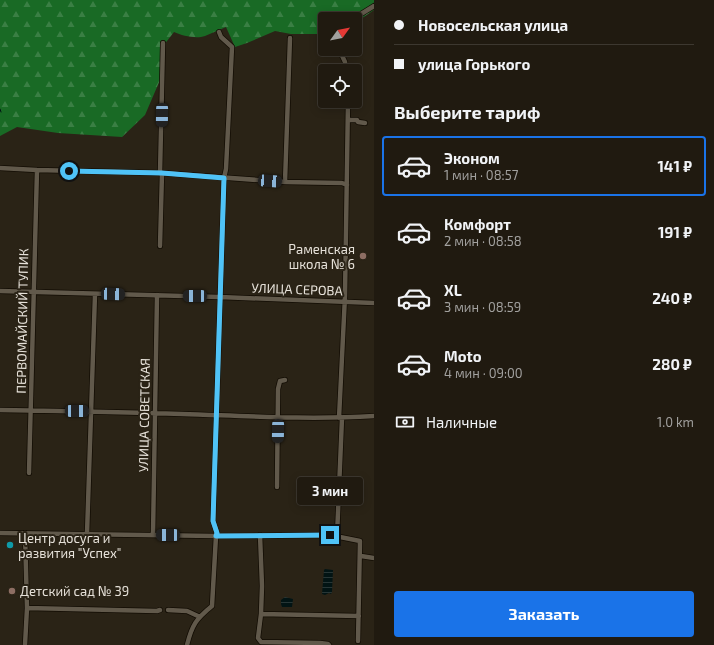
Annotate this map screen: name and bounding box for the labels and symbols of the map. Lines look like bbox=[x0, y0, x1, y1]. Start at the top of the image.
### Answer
north arrow bbox=[318, 12, 362, 56]
car bbox=[156, 103, 168, 127]
route start bbox=[60, 162, 78, 180]
car bbox=[258, 174, 282, 188]
place label: Раменская школа № 6 bbox=[288, 241, 355, 272]
street label: ПЕРВОМАЙСКИЙ ТУПИК bbox=[13, 248, 31, 394]
marker: Раменская школа № 6 bbox=[358, 251, 368, 261]
street label: УЛИЦА СЕРОВА bbox=[251, 279, 343, 299]
car bbox=[101, 288, 125, 300]
car bbox=[183, 290, 207, 302]
street label: УЛИЦА СОВЕТСКАЯ bbox=[135, 358, 153, 472]
car bbox=[65, 405, 89, 417]
car bbox=[272, 419, 284, 443]
callout: 3 мин bbox=[297, 477, 363, 505]
route end bbox=[321, 526, 339, 544]
car bbox=[156, 529, 180, 541]
place label: Центр досуга и развития "Успех" bbox=[18, 530, 121, 561]
marker: Центр досуга и развития "Успех" bbox=[5, 540, 15, 550]
place label: Детский сад № 39 bbox=[20, 583, 129, 599]
marker: Детский сад № 39 bbox=[7, 586, 17, 596]

